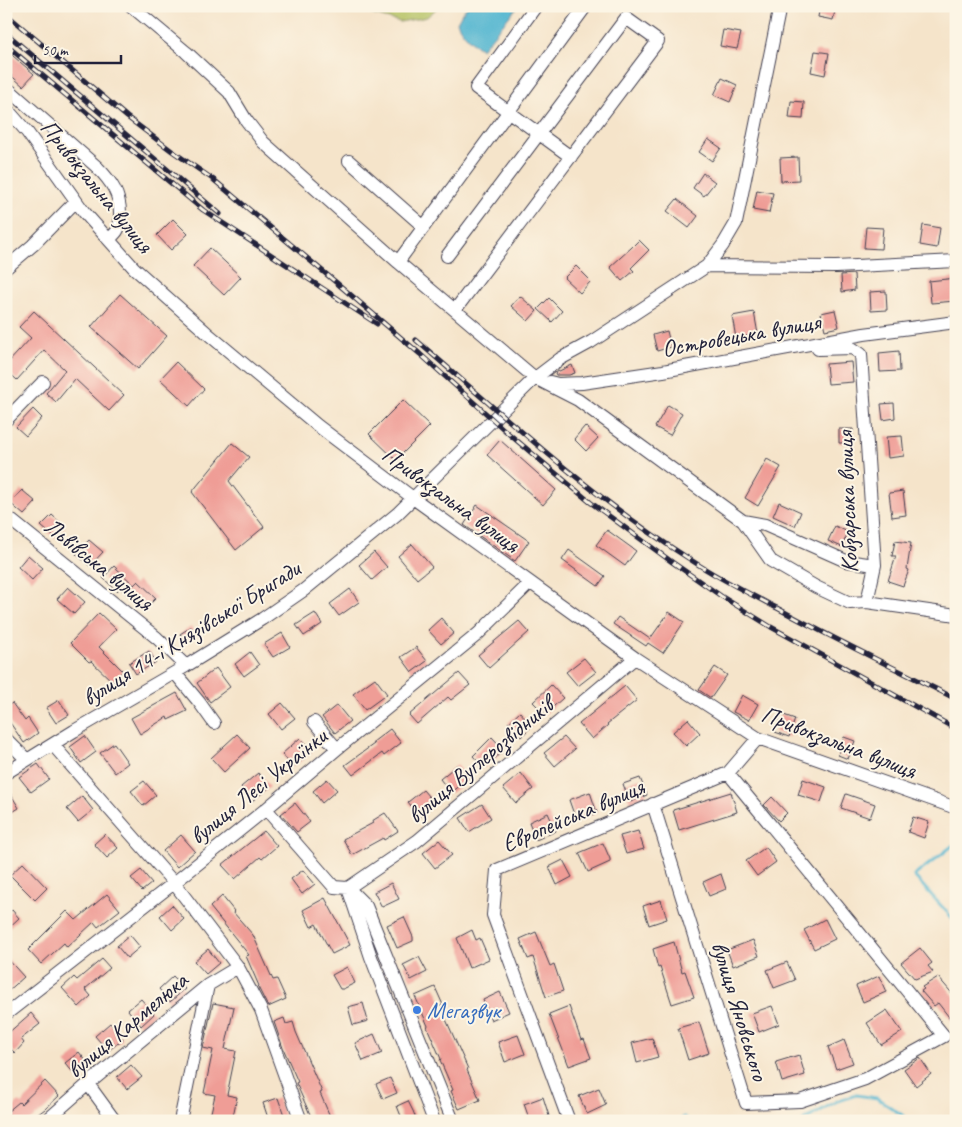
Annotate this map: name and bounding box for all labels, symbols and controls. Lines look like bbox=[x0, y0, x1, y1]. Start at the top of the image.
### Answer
scale bar bbox=[35, 32, 121, 64]
text: 50 m bbox=[42, 41, 69, 60]
street label: Привокзальна вулиця bbox=[33, 113, 161, 261]
street label: Островецька вулиця bbox=[660, 306, 824, 364]
street label: Кобзарська вулиця bbox=[829, 429, 864, 574]
street label: Привокзальна вулиця bbox=[375, 439, 527, 561]
street label: Львівська вулиця bbox=[38, 511, 161, 618]
street label: вулиця 14-ї Князівської Бригади bbox=[76, 552, 308, 712]
street label: вулиця Вуглерозвідників bbox=[401, 686, 564, 831]
street label: Привокзальна вулиця bbox=[757, 699, 922, 787]
street label: вулиця Лесі Українки bbox=[183, 720, 334, 851]
street label: Європейська вулиця bbox=[497, 771, 650, 858]
street label: вулиця Яновського bbox=[705, 938, 776, 1086]
street label: вулиця Кармелюка bbox=[60, 965, 195, 1084]
place label: Мегазвук bbox=[427, 995, 502, 1025]
marker: Мегазвук bbox=[411, 1004, 423, 1016]

